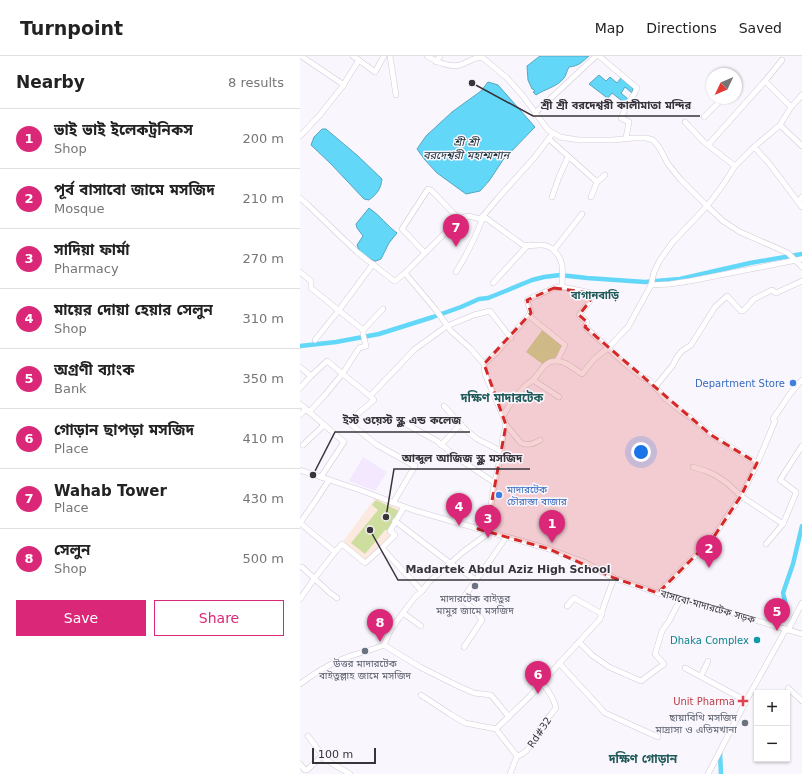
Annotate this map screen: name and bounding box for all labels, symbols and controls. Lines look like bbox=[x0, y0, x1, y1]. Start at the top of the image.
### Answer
text: Turnpoint bbox=[20, 17, 123, 39]
text: Map bbox=[595, 20, 624, 36]
text: Directions bbox=[646, 20, 717, 36]
text: Saved bbox=[739, 20, 782, 36]
north arrow bbox=[706, 68, 742, 104]
text: Nearby bbox=[16, 72, 85, 92]
text: 8 results bbox=[228, 75, 284, 90]
callout: শ্রী শ্রী বরদেশ্বরী কালীমাতা মন্দির bbox=[533, 93, 700, 116]
text: শ্রী শ্রী বরদেশ্বরী কালীমাতা মন্দির bbox=[540, 99, 692, 112]
text: ভাই ভাই ইলেকট্রনিকস bbox=[54, 121, 193, 139]
text: 1 bbox=[24, 131, 34, 146]
text: 200 m bbox=[242, 131, 284, 146]
water label: শ্রী শ্রী বরদেশ্বরী মহাশ্মশান bbox=[423, 136, 512, 162]
text: Shop bbox=[54, 141, 87, 156]
text: পূর্ব বাসাবো জামে মসজিদ bbox=[54, 181, 215, 199]
text: 2 bbox=[24, 191, 34, 206]
text: 210 m bbox=[242, 191, 284, 206]
text: Mosque bbox=[54, 201, 104, 216]
pin: 7 bbox=[443, 214, 469, 247]
text: সাদিয়া ফার্মা bbox=[54, 241, 130, 259]
text: 3 bbox=[24, 251, 34, 266]
text: 270 m bbox=[242, 251, 284, 266]
text: Pharmacy bbox=[54, 261, 119, 276]
district label: বাগানবাড়ি bbox=[570, 289, 620, 302]
text: মায়ের দোয়া হেয়ার সেলুন bbox=[54, 301, 213, 319]
text: 4 bbox=[24, 311, 34, 326]
text: 310 m bbox=[242, 311, 284, 326]
text: Shop bbox=[54, 321, 87, 336]
text: অগ্রণী ব্যাংক bbox=[54, 361, 134, 379]
text: 5 bbox=[24, 371, 34, 386]
text: 350 m bbox=[242, 371, 284, 386]
place label: Department Store bbox=[695, 378, 785, 389]
marker: Department Store bbox=[788, 378, 798, 388]
text: Bank bbox=[54, 381, 87, 396]
district label: দক্ষিণ মাদারটেক bbox=[460, 390, 544, 405]
callout: ইস্ট ওয়েস্ট স্কুল এন্ড কলেজ bbox=[335, 409, 470, 432]
text: ইস্ট ওয়েস্ট স্কুল এন্ড কলেজ bbox=[342, 414, 462, 428]
text: গোড়ান ছাপড়া মসজিদ bbox=[54, 421, 194, 439]
text: 6 bbox=[24, 431, 34, 446]
text: 410 m bbox=[242, 431, 284, 446]
text: Place bbox=[54, 441, 89, 456]
your location bbox=[631, 442, 651, 462]
callout: আব্দুল আজিজ স্কুল মসজিদ bbox=[394, 446, 530, 469]
text: আব্দুল আজিজ স্কুল মসজিদ bbox=[401, 452, 523, 466]
text: Wahab Tower bbox=[54, 482, 167, 500]
place label: মাদারটেক চৌরাস্তা বাজার bbox=[506, 484, 568, 507]
marker: মাদারটেক চৌরাস্তা বাজার bbox=[494, 490, 504, 500]
text: 7 bbox=[24, 491, 34, 506]
text: 430 m bbox=[242, 491, 284, 506]
pin: 4 bbox=[446, 493, 472, 526]
text: Place bbox=[54, 500, 89, 515]
pin: 3 bbox=[475, 505, 501, 538]
pin: 1 bbox=[539, 510, 565, 543]
pin: 2 bbox=[696, 535, 722, 568]
text: সেলুন bbox=[54, 541, 90, 559]
text: 8 bbox=[24, 551, 34, 566]
text: 500 m bbox=[242, 551, 284, 566]
callout: Madartek Abdul Aziz High School bbox=[398, 557, 619, 580]
text: Shop bbox=[54, 561, 87, 576]
text: Madartek Abdul Aziz High School bbox=[405, 563, 611, 576]
marker: মাদারটেক বাইতুর মামুর জামে মসজিদ bbox=[470, 581, 480, 591]
street label: বাসাবো-মাদারটেক সড়ক bbox=[658, 587, 757, 626]
place label: মাদারটেক বাইতুর মামুর জামে মসজিদ bbox=[435, 593, 514, 617]
pin: 5 bbox=[764, 598, 790, 631]
button: Save bbox=[16, 600, 146, 636]
button: Share bbox=[154, 600, 284, 636]
pin: 8 bbox=[367, 609, 393, 642]
place label: Dhaka Complex bbox=[670, 635, 749, 646]
marker: Dhaka Complex bbox=[752, 635, 762, 645]
marker: উত্তর মাদারটেক বাইতুল্লাহ জামে মসজিদ bbox=[360, 646, 370, 656]
place label: উত্তর মাদারটেক বাইতুল্লাহ জামে মসজিদ bbox=[318, 658, 412, 681]
pin: 6 bbox=[525, 661, 551, 694]
map controls bbox=[754, 690, 790, 762]
button: + bbox=[754, 690, 790, 726]
place label: Unit Pharma bbox=[673, 696, 735, 707]
marker: Unit Pharma bbox=[738, 696, 748, 706]
place label: ছায়াবিথি মসজিদ মাদ্রাসা ও এতিমখানা bbox=[655, 712, 737, 735]
street label: Rd#32 bbox=[525, 715, 554, 750]
marker: ছায়াবিথি মসজিদ মাদ্রাসা ও এতিমখানা bbox=[740, 718, 750, 728]
button: − bbox=[754, 726, 790, 762]
scale bar bbox=[312, 746, 376, 765]
text: 100 m bbox=[318, 748, 353, 761]
district label: দক্ষিণ গোড়ান bbox=[608, 751, 678, 766]

